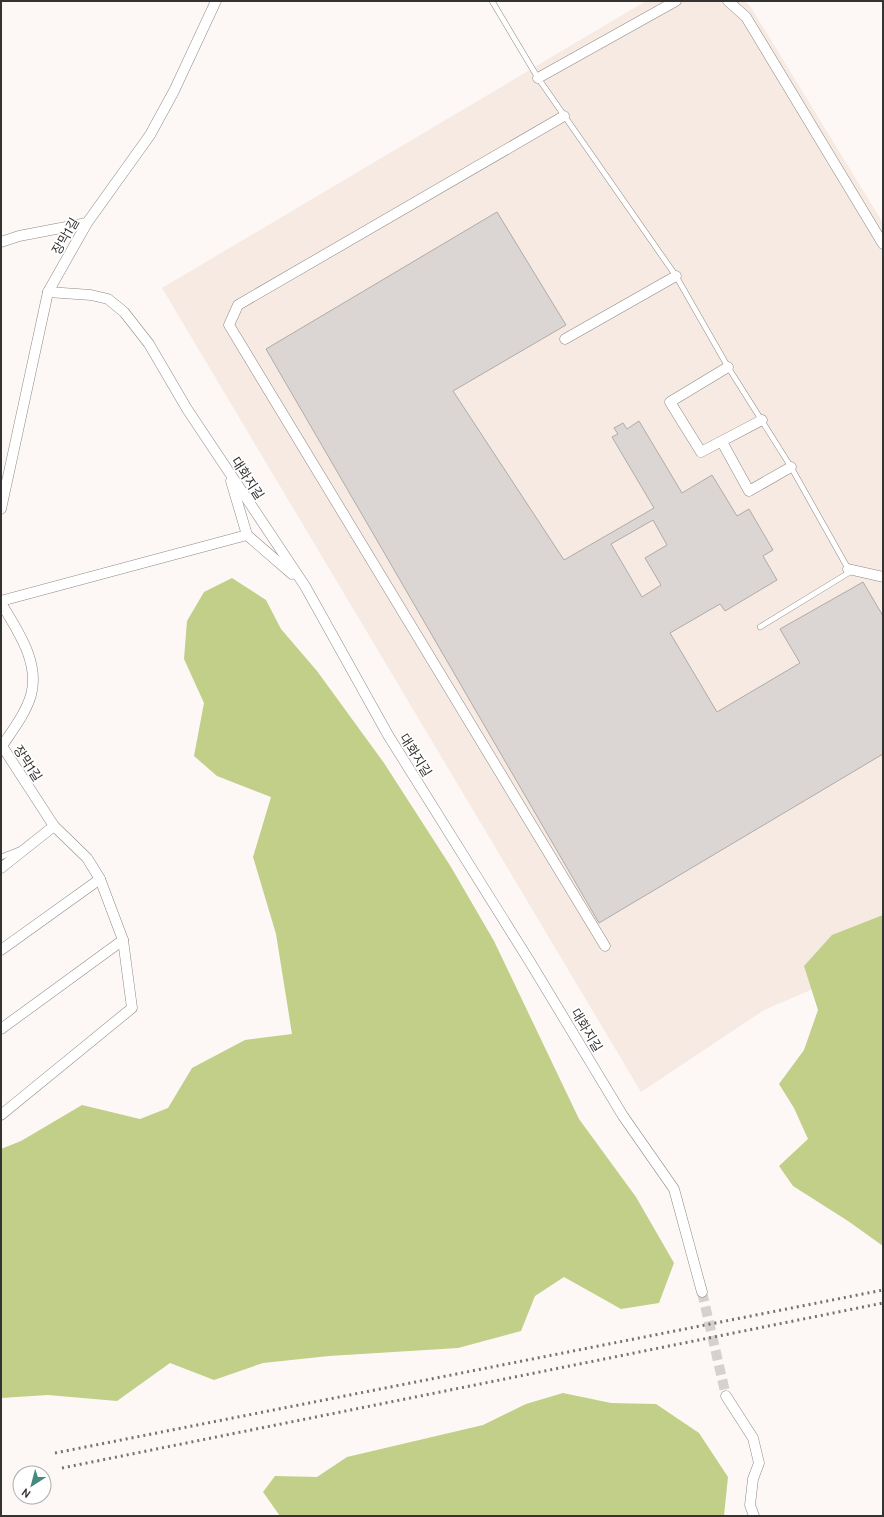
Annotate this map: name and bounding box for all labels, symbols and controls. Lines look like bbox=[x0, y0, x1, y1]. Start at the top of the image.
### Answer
street label: 장막1길 bbox=[48, 215, 82, 257]
street label: 대화지길 bbox=[228, 454, 268, 502]
street label: 대화지길 bbox=[397, 730, 435, 780]
street label: 장막1길 bbox=[10, 742, 46, 784]
street label: 대화지길 bbox=[568, 1005, 606, 1055]
north arrow bbox=[12, 1465, 52, 1505]
text: N bbox=[19, 1485, 33, 1501]

